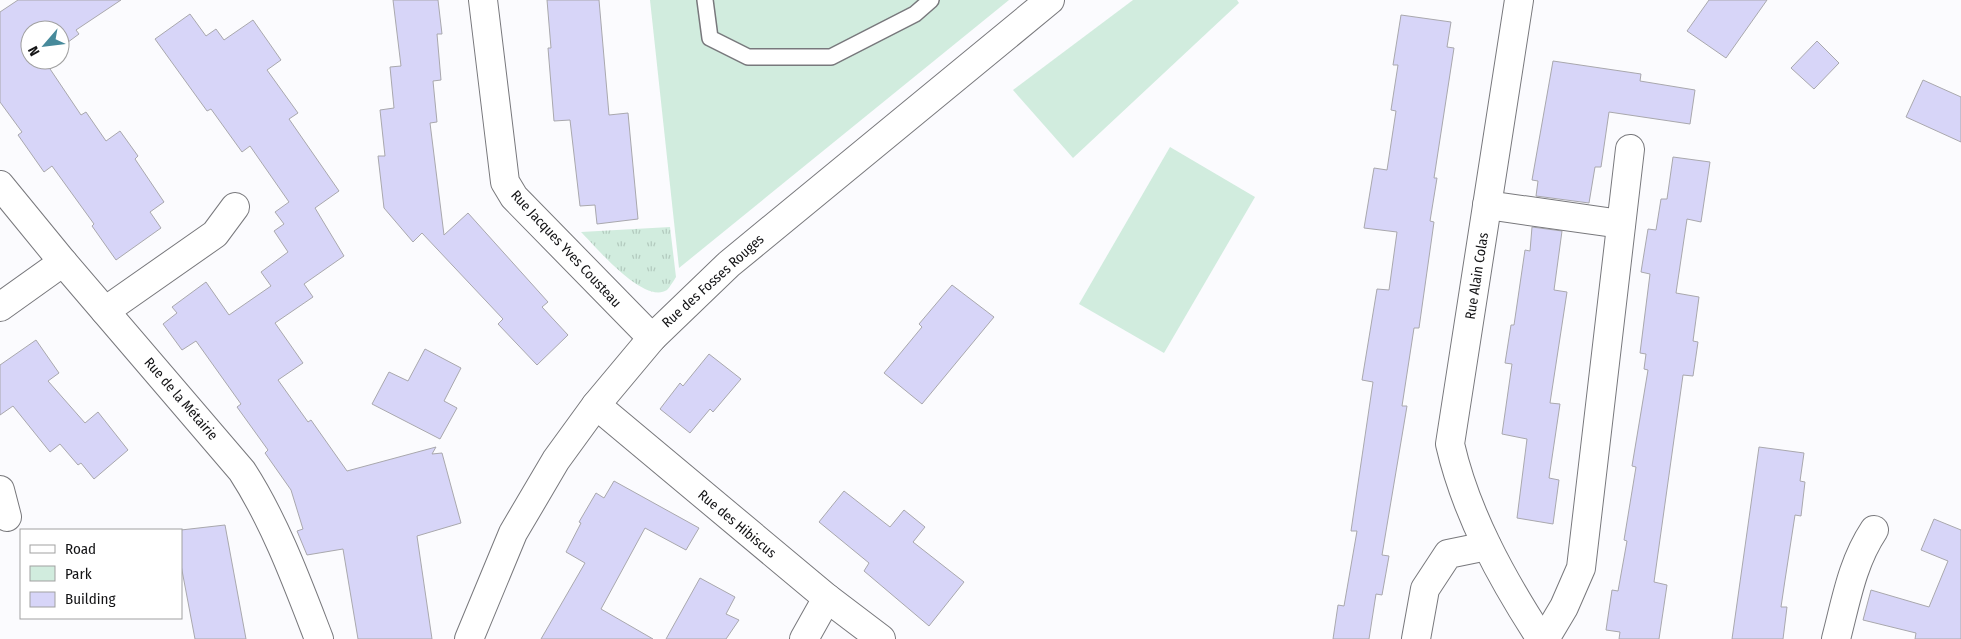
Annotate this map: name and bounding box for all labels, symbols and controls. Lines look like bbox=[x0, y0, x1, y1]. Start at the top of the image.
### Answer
north arrow bbox=[20, 20, 70, 70]
text: N bbox=[24, 43, 43, 59]
street label: Rue Jacques Yves Cousteau bbox=[507, 187, 625, 311]
street label: Rue des Fosses Rouges bbox=[659, 231, 767, 331]
street label: Rue Alain Colas bbox=[1462, 231, 1492, 321]
street label: Rue de la Métairie bbox=[141, 354, 221, 444]
street label: Rue des Hibiscus bbox=[694, 486, 780, 562]
legend bbox=[20, 529, 182, 619]
text: Road bbox=[65, 540, 96, 558]
text: Park bbox=[65, 565, 92, 583]
text: Building bbox=[65, 590, 116, 608]

